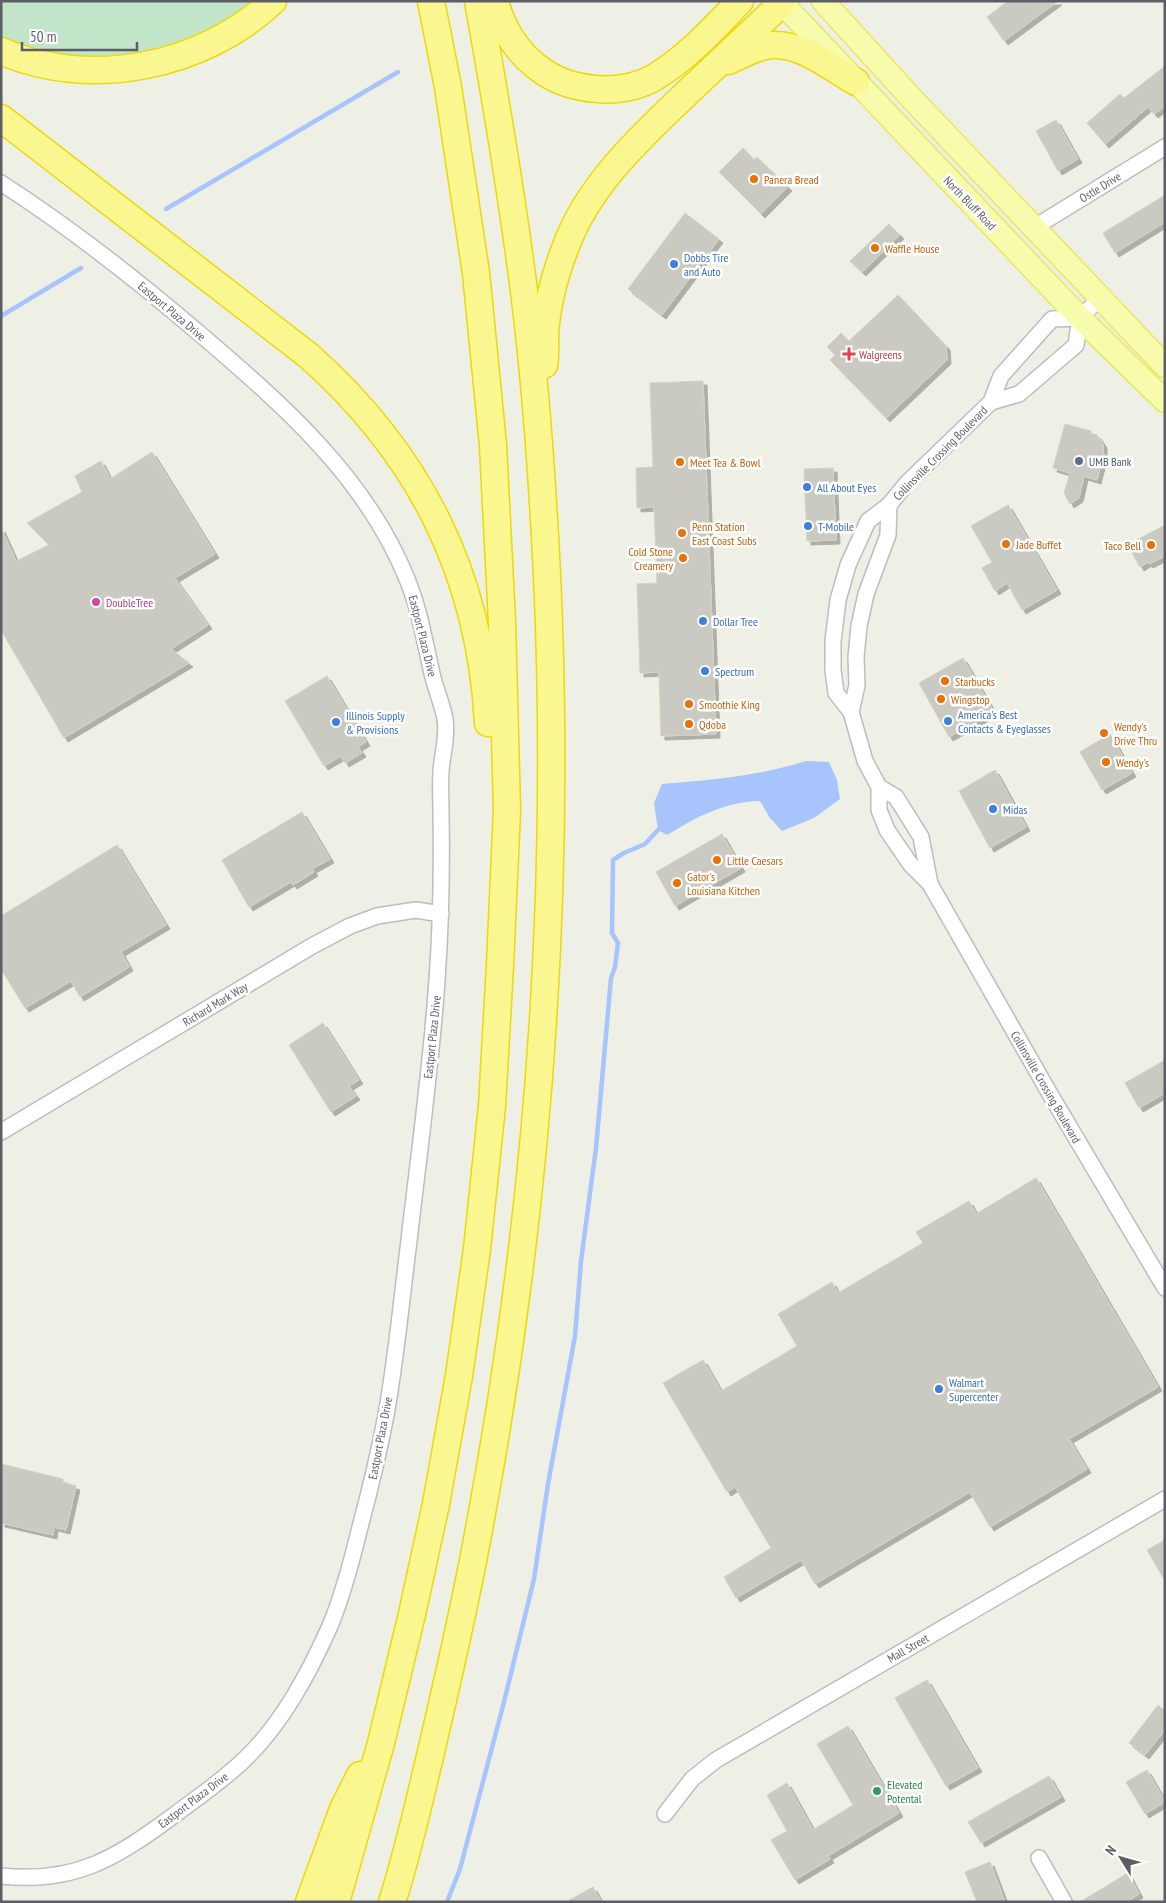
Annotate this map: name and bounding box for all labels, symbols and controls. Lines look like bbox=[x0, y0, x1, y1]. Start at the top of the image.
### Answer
scale bar bbox=[22, 20, 138, 52]
text: 50 m bbox=[30, 27, 56, 46]
street label: Ostle Drive bbox=[1077, 168, 1124, 206]
place label: Panera Bread bbox=[764, 172, 819, 187]
marker: Panera Bread bbox=[748, 173, 760, 185]
street label: North Bluff Road bbox=[941, 173, 999, 233]
place label: Waffle House bbox=[885, 241, 940, 256]
marker: Waffle House bbox=[869, 242, 881, 254]
place label: Dobbs Tire and Auto bbox=[684, 250, 728, 279]
marker: Dobbs Tire and Auto bbox=[668, 258, 680, 270]
street label: Eastport Plaza Drive bbox=[135, 278, 209, 344]
place label: Walgreens bbox=[859, 347, 902, 362]
marker: Walgreens bbox=[843, 348, 855, 360]
street label: Collinsville Crossing Boulevard bbox=[890, 403, 990, 503]
place label: UMB Bank bbox=[1089, 454, 1132, 469]
place label: Meet Tea & Bowl bbox=[690, 455, 761, 470]
marker: UMB Bank bbox=[1073, 455, 1085, 467]
marker: Meet Tea & Bowl bbox=[674, 456, 686, 468]
place label: All About Eyes bbox=[817, 480, 876, 495]
marker: All About Eyes bbox=[801, 481, 813, 493]
place label: Penn Station East Coast Subs bbox=[692, 519, 757, 548]
place label: T-Mobile bbox=[818, 519, 854, 534]
marker: T-Mobile bbox=[802, 520, 814, 532]
marker: Penn Station East Coast Subs bbox=[676, 527, 688, 539]
place label: Jade Buffet bbox=[1015, 537, 1062, 552]
marker: Jade Buffet bbox=[1000, 538, 1012, 550]
place label: Taco Bell bbox=[1104, 538, 1141, 553]
marker: Taco Bell bbox=[1145, 539, 1157, 551]
place label: Cold Stone Creamery bbox=[628, 544, 673, 573]
marker: Cold Stone Creamery bbox=[677, 552, 689, 564]
street label: Eastport Plaza Drive bbox=[406, 594, 440, 678]
place label: DoubleTree bbox=[106, 595, 153, 610]
marker: DoubleTree bbox=[90, 596, 102, 608]
place label: Dollar Tree bbox=[713, 614, 758, 629]
marker: Dollar Tree bbox=[697, 615, 709, 627]
place label: Spectrum bbox=[715, 664, 754, 679]
marker: Spectrum bbox=[699, 665, 711, 677]
place label: Starbucks bbox=[955, 674, 995, 689]
marker: Starbucks bbox=[939, 675, 951, 687]
place label: Wingstop bbox=[951, 692, 990, 707]
marker: Wingstop bbox=[935, 693, 947, 705]
place label: Smoothie King bbox=[699, 697, 760, 712]
marker: Smoothie King bbox=[683, 698, 695, 710]
place label: America's Best Contacts & Eyeglasses bbox=[958, 707, 1051, 736]
place label: Illinois Supply & Provisions bbox=[346, 708, 405, 737]
marker: America's Best Contacts & Eyeglasses bbox=[942, 715, 954, 727]
marker: Illinois Supply & Provisions bbox=[330, 716, 342, 728]
place label: Qdoba bbox=[699, 717, 726, 732]
marker: Qdoba bbox=[683, 718, 695, 730]
place label: Wendy's Drive Thru bbox=[1114, 719, 1157, 748]
marker: Wendy's Drive Thru bbox=[1098, 727, 1110, 739]
place label: Wendy's bbox=[1116, 755, 1149, 770]
marker: Wendy's bbox=[1100, 756, 1112, 768]
place label: Midas bbox=[1003, 802, 1027, 817]
marker: Midas bbox=[987, 803, 999, 815]
place label: Little Caesars bbox=[727, 853, 783, 868]
marker: Little Caesars bbox=[711, 854, 723, 866]
place label: Gator's Louisiana Kitchen bbox=[687, 869, 760, 898]
marker: Gator's Louisiana Kitchen bbox=[671, 877, 683, 889]
street label: Richard Mark Way bbox=[180, 978, 251, 1029]
street label: Eastport Plaza Drive bbox=[420, 995, 444, 1079]
street label: Collinsville Crossing Boulevard bbox=[1008, 1028, 1084, 1146]
place label: Walmart Supercenter bbox=[949, 1375, 999, 1404]
marker: Walmart Supercenter bbox=[933, 1383, 945, 1395]
street label: Eastport Plaza Drive bbox=[365, 1395, 395, 1480]
street label: Mall Street bbox=[885, 1630, 932, 1666]
street label: Eastport Plaza Drive bbox=[155, 1769, 231, 1831]
place label: Elevated Potental bbox=[887, 1777, 923, 1806]
marker: Elevated Potental bbox=[871, 1785, 883, 1797]
north arrow bbox=[1096, 1833, 1146, 1883]
text: N bbox=[1101, 1842, 1120, 1859]

